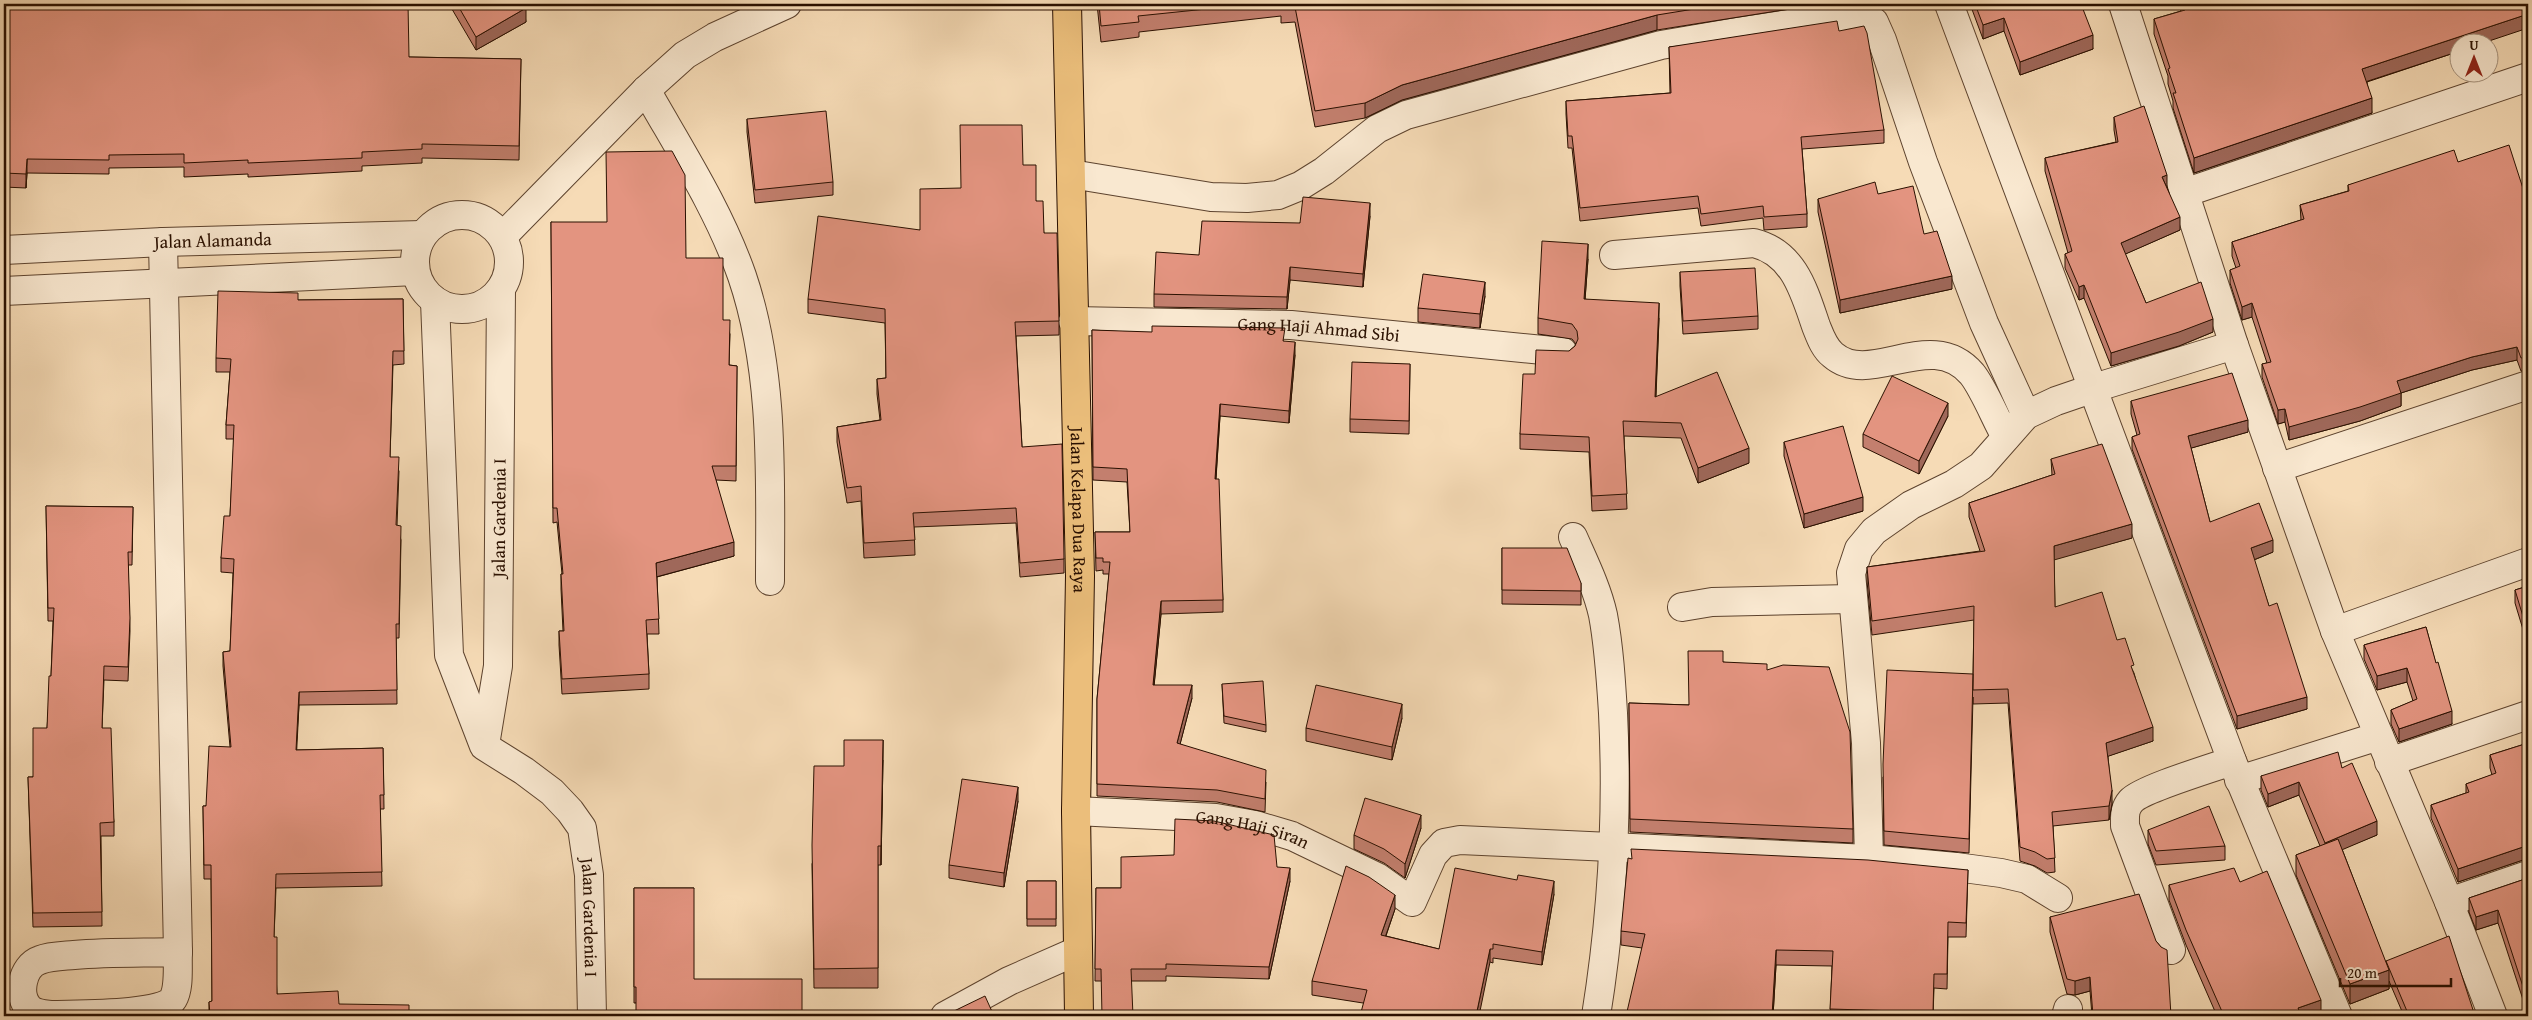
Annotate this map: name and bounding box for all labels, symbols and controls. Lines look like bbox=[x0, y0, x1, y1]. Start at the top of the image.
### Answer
north arrow bbox=[2450, 32, 2500, 82]
text: U bbox=[2469, 35, 2479, 55]
street label: Jalan Alamanda bbox=[151, 225, 273, 256]
street label: Gang Haji Ahmad Sibi bbox=[1237, 310, 1401, 349]
street label: Jalan Kelapa Dua Raya bbox=[1064, 425, 1094, 594]
street label: Jalan Gardenia I bbox=[485, 458, 513, 580]
street label: Gang Haji Siran bbox=[1195, 803, 1314, 855]
street label: Jalan Gardenia I bbox=[573, 854, 605, 978]
scale bar bbox=[2340, 955, 2451, 987]
text: 20 m bbox=[2347, 962, 2378, 983]

